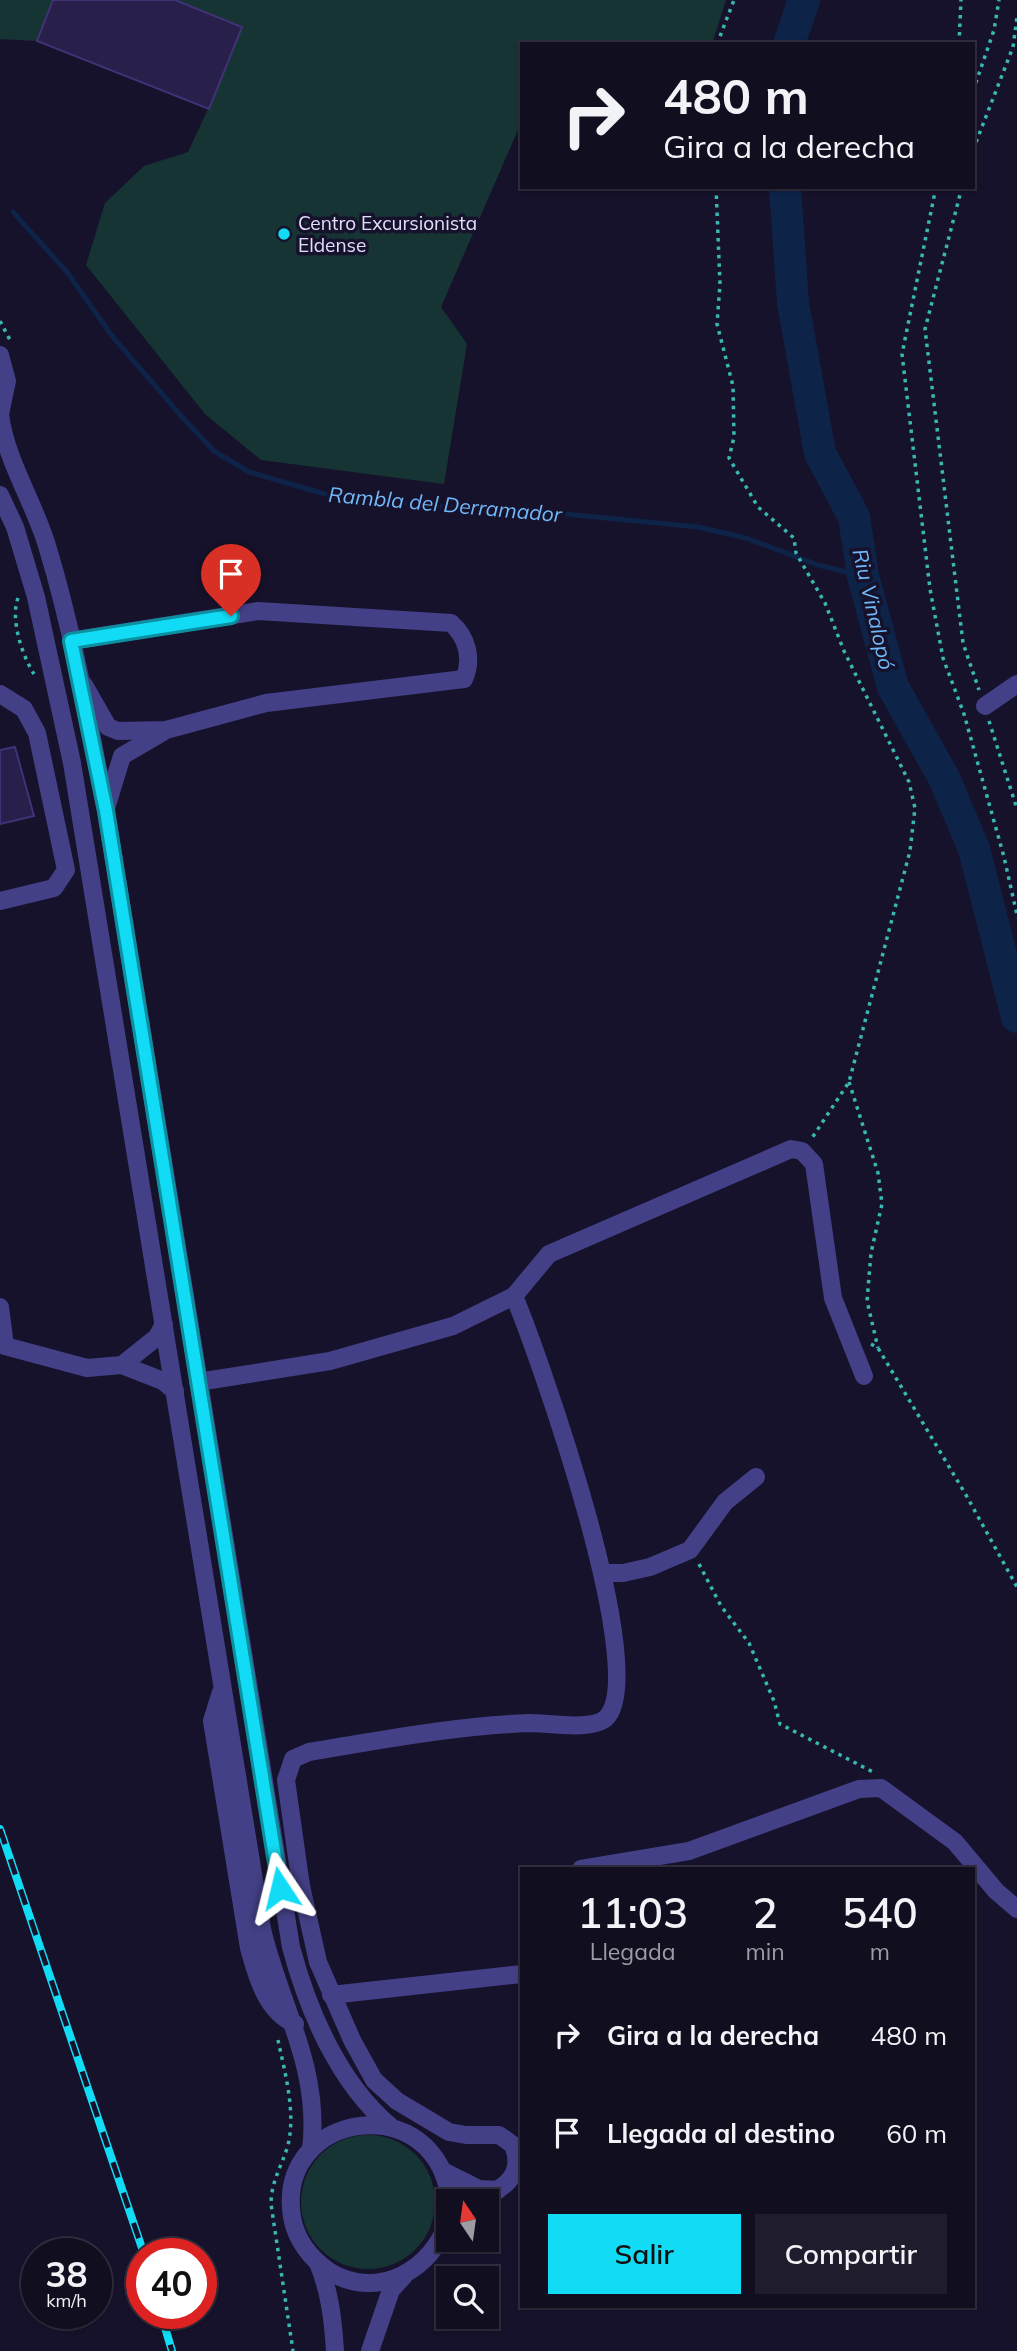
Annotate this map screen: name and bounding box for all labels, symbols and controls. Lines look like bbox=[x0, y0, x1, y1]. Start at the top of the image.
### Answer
text: 480 m bbox=[663, 65, 809, 126]
icon: right bbox=[548, 70, 639, 161]
text: Gira a la derecha bbox=[663, 126, 915, 166]
place label: Centro Excursionista Eldense bbox=[298, 211, 477, 257]
marker: Centro Excursionista Eldense bbox=[276, 226, 292, 242]
water label: Rambla del Derramador bbox=[327, 481, 564, 527]
pin bbox=[201, 544, 261, 616]
water label: Riu Vinalopó bbox=[847, 546, 901, 672]
icon: arrive bbox=[212, 555, 250, 593]
position arrow bbox=[243, 1851, 317, 1925]
text: 11:03 bbox=[577, 1886, 688, 1939]
text: 2 bbox=[752, 1886, 778, 1939]
text: 540 bbox=[842, 1886, 918, 1939]
text: Llegada bbox=[590, 1937, 676, 1966]
text: min bbox=[745, 1937, 785, 1966]
text: m bbox=[870, 1937, 890, 1966]
icon: right bbox=[548, 2016, 586, 2054]
text: Gira a la derecha bbox=[607, 2019, 819, 2052]
text: 480 m bbox=[871, 2019, 947, 2052]
icon: arrive bbox=[548, 2114, 586, 2152]
text: Llegada al destino bbox=[607, 2117, 835, 2150]
text: 60 m bbox=[886, 2117, 947, 2150]
north arrow bbox=[436, 2189, 499, 2252]
map controls bbox=[436, 2189, 499, 2329]
button: Salir bbox=[548, 2214, 741, 2294]
button: Compartir bbox=[755, 2214, 947, 2294]
speed limit sign: 40 bbox=[126, 2238, 217, 2329]
text: 38 bbox=[45, 2252, 88, 2296]
button: search bbox=[436, 2266, 499, 2329]
text: km/h bbox=[46, 2289, 87, 2312]

